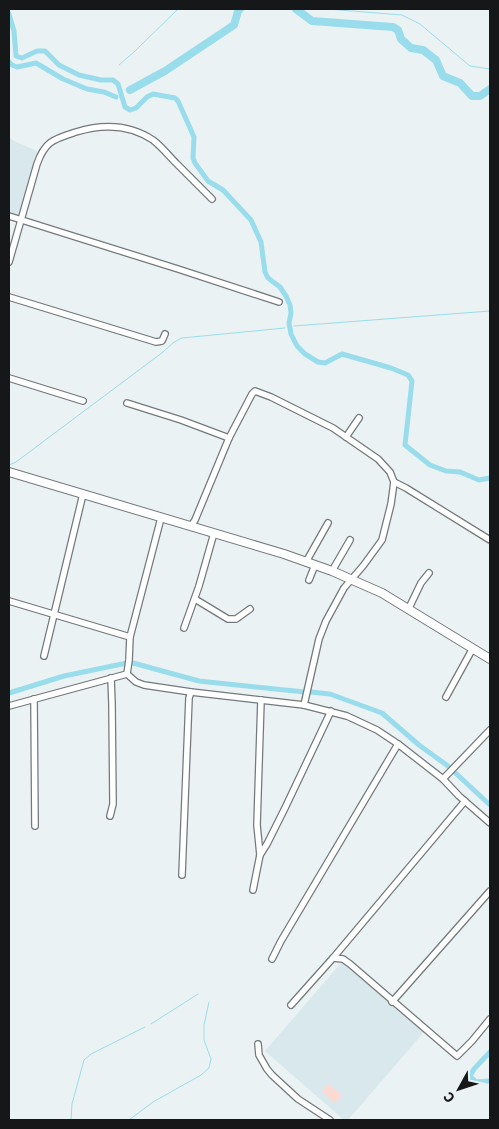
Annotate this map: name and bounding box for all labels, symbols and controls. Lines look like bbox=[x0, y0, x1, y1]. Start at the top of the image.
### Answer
north arrow bbox=[434, 1064, 484, 1114]
text: С bbox=[439, 1088, 459, 1107]

